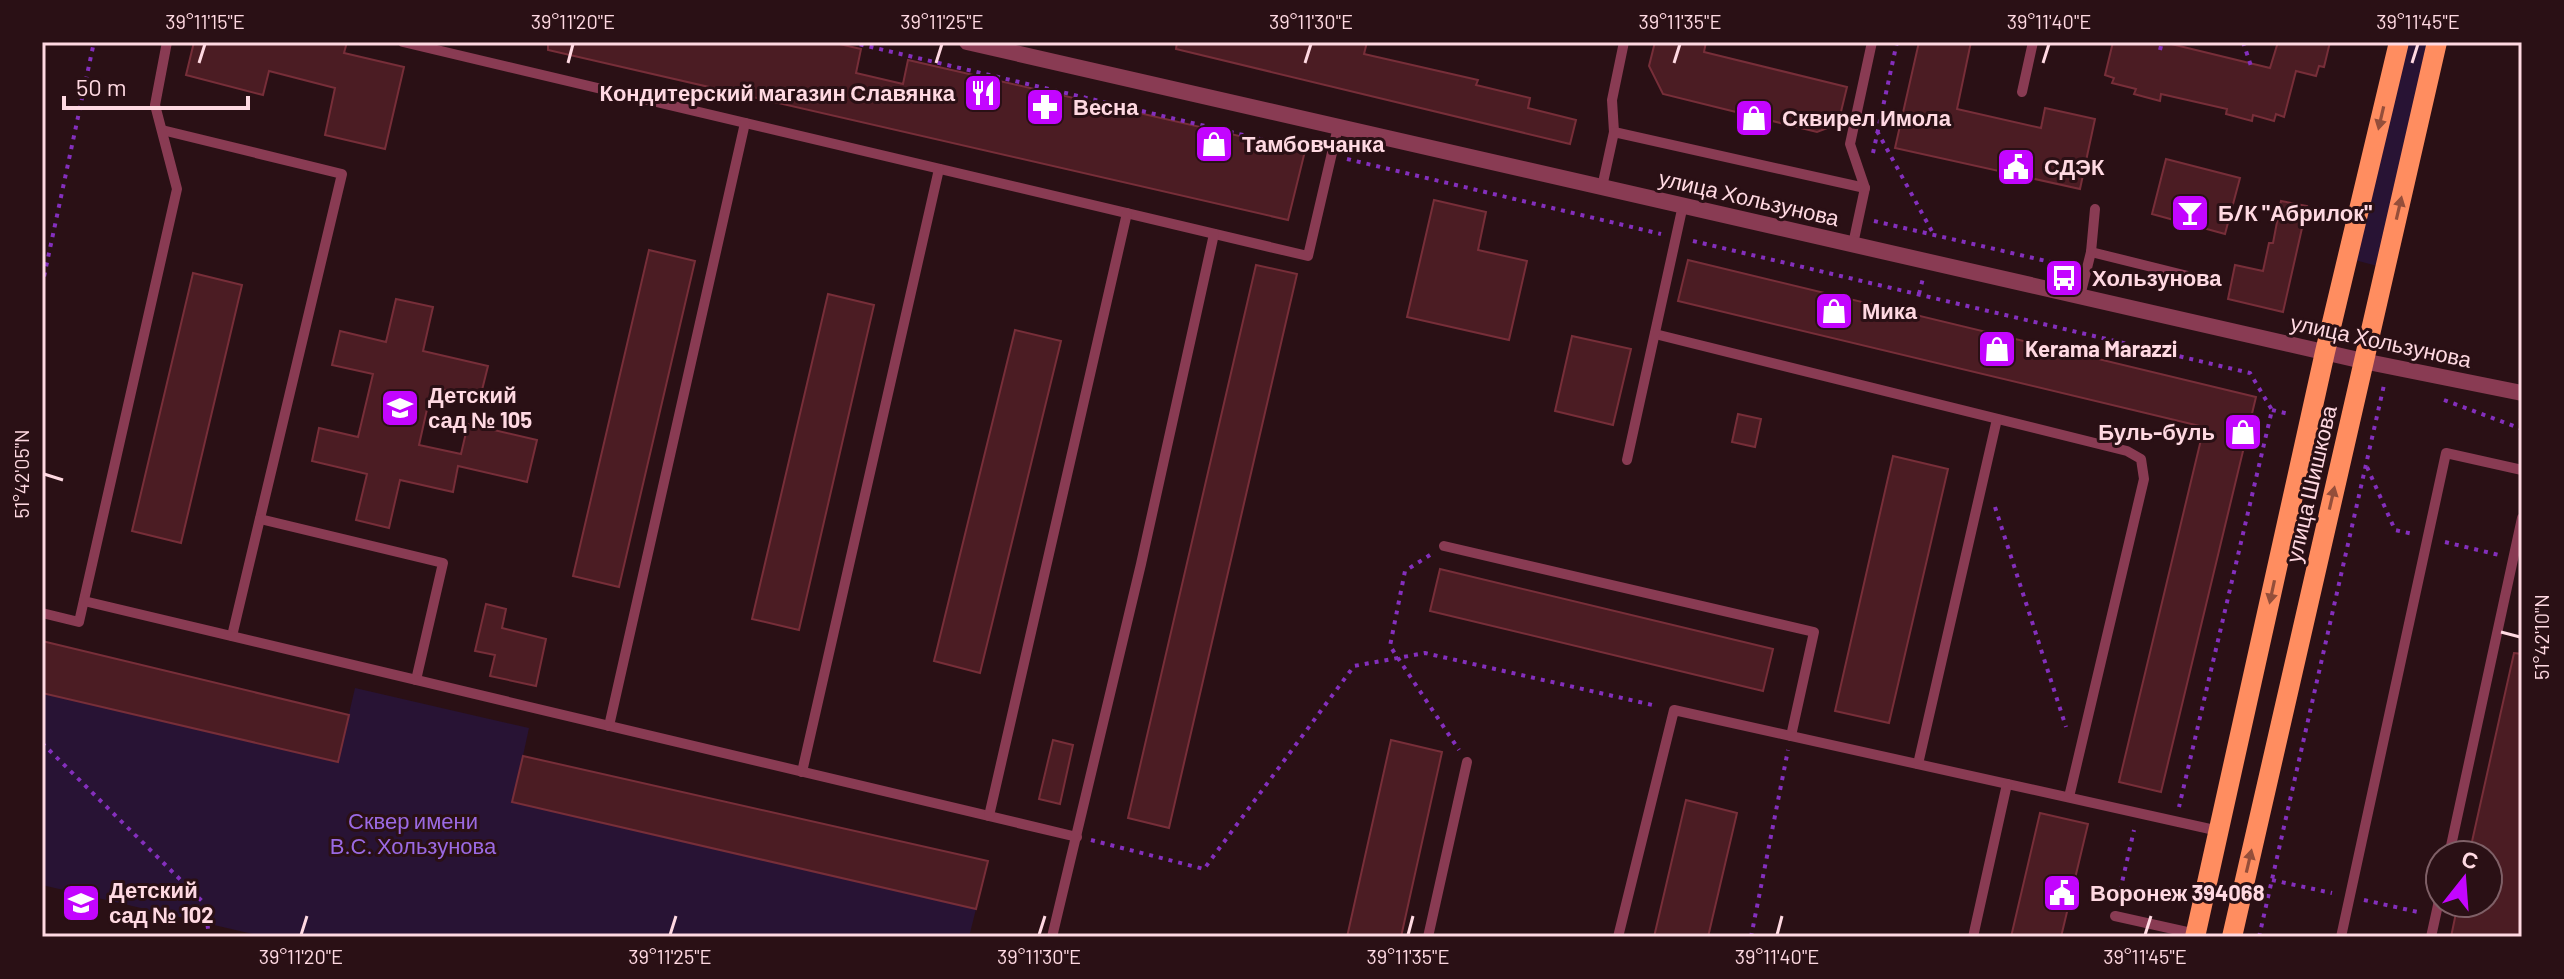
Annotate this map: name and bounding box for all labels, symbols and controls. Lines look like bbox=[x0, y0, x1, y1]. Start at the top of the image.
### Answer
text: 39°11'15"E bbox=[165, 9, 245, 33]
text: 39°11'20"E bbox=[531, 9, 615, 33]
text: 39°11'25"E bbox=[900, 9, 984, 33]
text: 39°11'30"E bbox=[1269, 9, 1353, 33]
text: 39°11'35"E bbox=[1639, 9, 1721, 33]
text: 39°11'40"E bbox=[2007, 9, 2091, 33]
text: 39°11'45"E bbox=[2376, 9, 2460, 33]
scale bar bbox=[64, 60, 248, 110]
text: 50 m bbox=[76, 72, 127, 101]
restaurant icon: Кондитерский магазин Славянка bbox=[962, 72, 1004, 114]
place label: Кондитерский магазин Славянка bbox=[599, 79, 956, 106]
pharmacy icon: Весна bbox=[1024, 86, 1066, 128]
place label: Весна bbox=[1073, 93, 1139, 119]
shop icon: Сквирел Имола bbox=[1733, 97, 1775, 139]
place label: Сквирел Имола bbox=[1782, 104, 1952, 131]
one-way arrow bbox=[2374, 106, 2386, 131]
shop icon: Тамбовчанка bbox=[1193, 123, 1235, 165]
place label: Тамбовчанка bbox=[1242, 130, 1385, 156]
public building icon: СДЭК bbox=[1995, 146, 2037, 188]
place label: СДЭК bbox=[2044, 153, 2105, 180]
street label: улица Хользунова bbox=[1656, 164, 1843, 232]
bar icon: Б/К "Абрилок" bbox=[2169, 192, 2211, 234]
one-way arrow bbox=[2393, 195, 2406, 220]
place label: Б/К "Абрилок" bbox=[2218, 199, 2372, 226]
bus stop icon: Хользунова bbox=[2043, 257, 2085, 299]
place label: Хользунова bbox=[2092, 264, 2222, 291]
shop icon: Мика bbox=[1813, 290, 1855, 332]
place label: Мика bbox=[1862, 297, 1918, 323]
street label: улица Хользунова bbox=[2288, 308, 2475, 373]
shop icon: Kerama Marazzi bbox=[1976, 328, 2018, 370]
place label: Kerama Marazzi bbox=[2025, 335, 2177, 361]
place label: Детский сад № 105 bbox=[428, 381, 532, 433]
school or university icon: Детский сад № 105 bbox=[379, 387, 421, 429]
street label: улица Шишкова bbox=[2279, 402, 2342, 565]
shop icon: Буль-буль bbox=[2222, 411, 2264, 453]
place label: Буль-буль bbox=[2098, 418, 2215, 445]
text: 51°42'05"N bbox=[9, 429, 33, 519]
one-way arrow bbox=[2326, 486, 2339, 511]
one-way arrow bbox=[2265, 580, 2278, 605]
text: 51°42'10"N bbox=[2529, 594, 2553, 680]
park label: Сквер имени В.С. Хользунова bbox=[330, 807, 497, 859]
north arrow bbox=[2424, 839, 2504, 919]
text: С bbox=[2459, 844, 2482, 874]
one-way arrow bbox=[2243, 848, 2256, 873]
public building icon: Воронеж 394068 bbox=[2041, 872, 2083, 914]
place label: Детский сад № 102 bbox=[109, 876, 214, 928]
place label: Воронеж 394068 bbox=[2090, 879, 2265, 906]
school or university icon: Детский сад № 102 bbox=[60, 882, 102, 924]
text: 39°11'20"E bbox=[259, 944, 343, 968]
text: 39°11'25"E bbox=[628, 944, 712, 968]
text: 39°11'30"E bbox=[997, 944, 1081, 968]
text: 39°11'35"E bbox=[1367, 944, 1449, 968]
text: 39°11'40"E bbox=[1735, 944, 1819, 968]
text: 39°11'45"E bbox=[2103, 944, 2187, 968]

